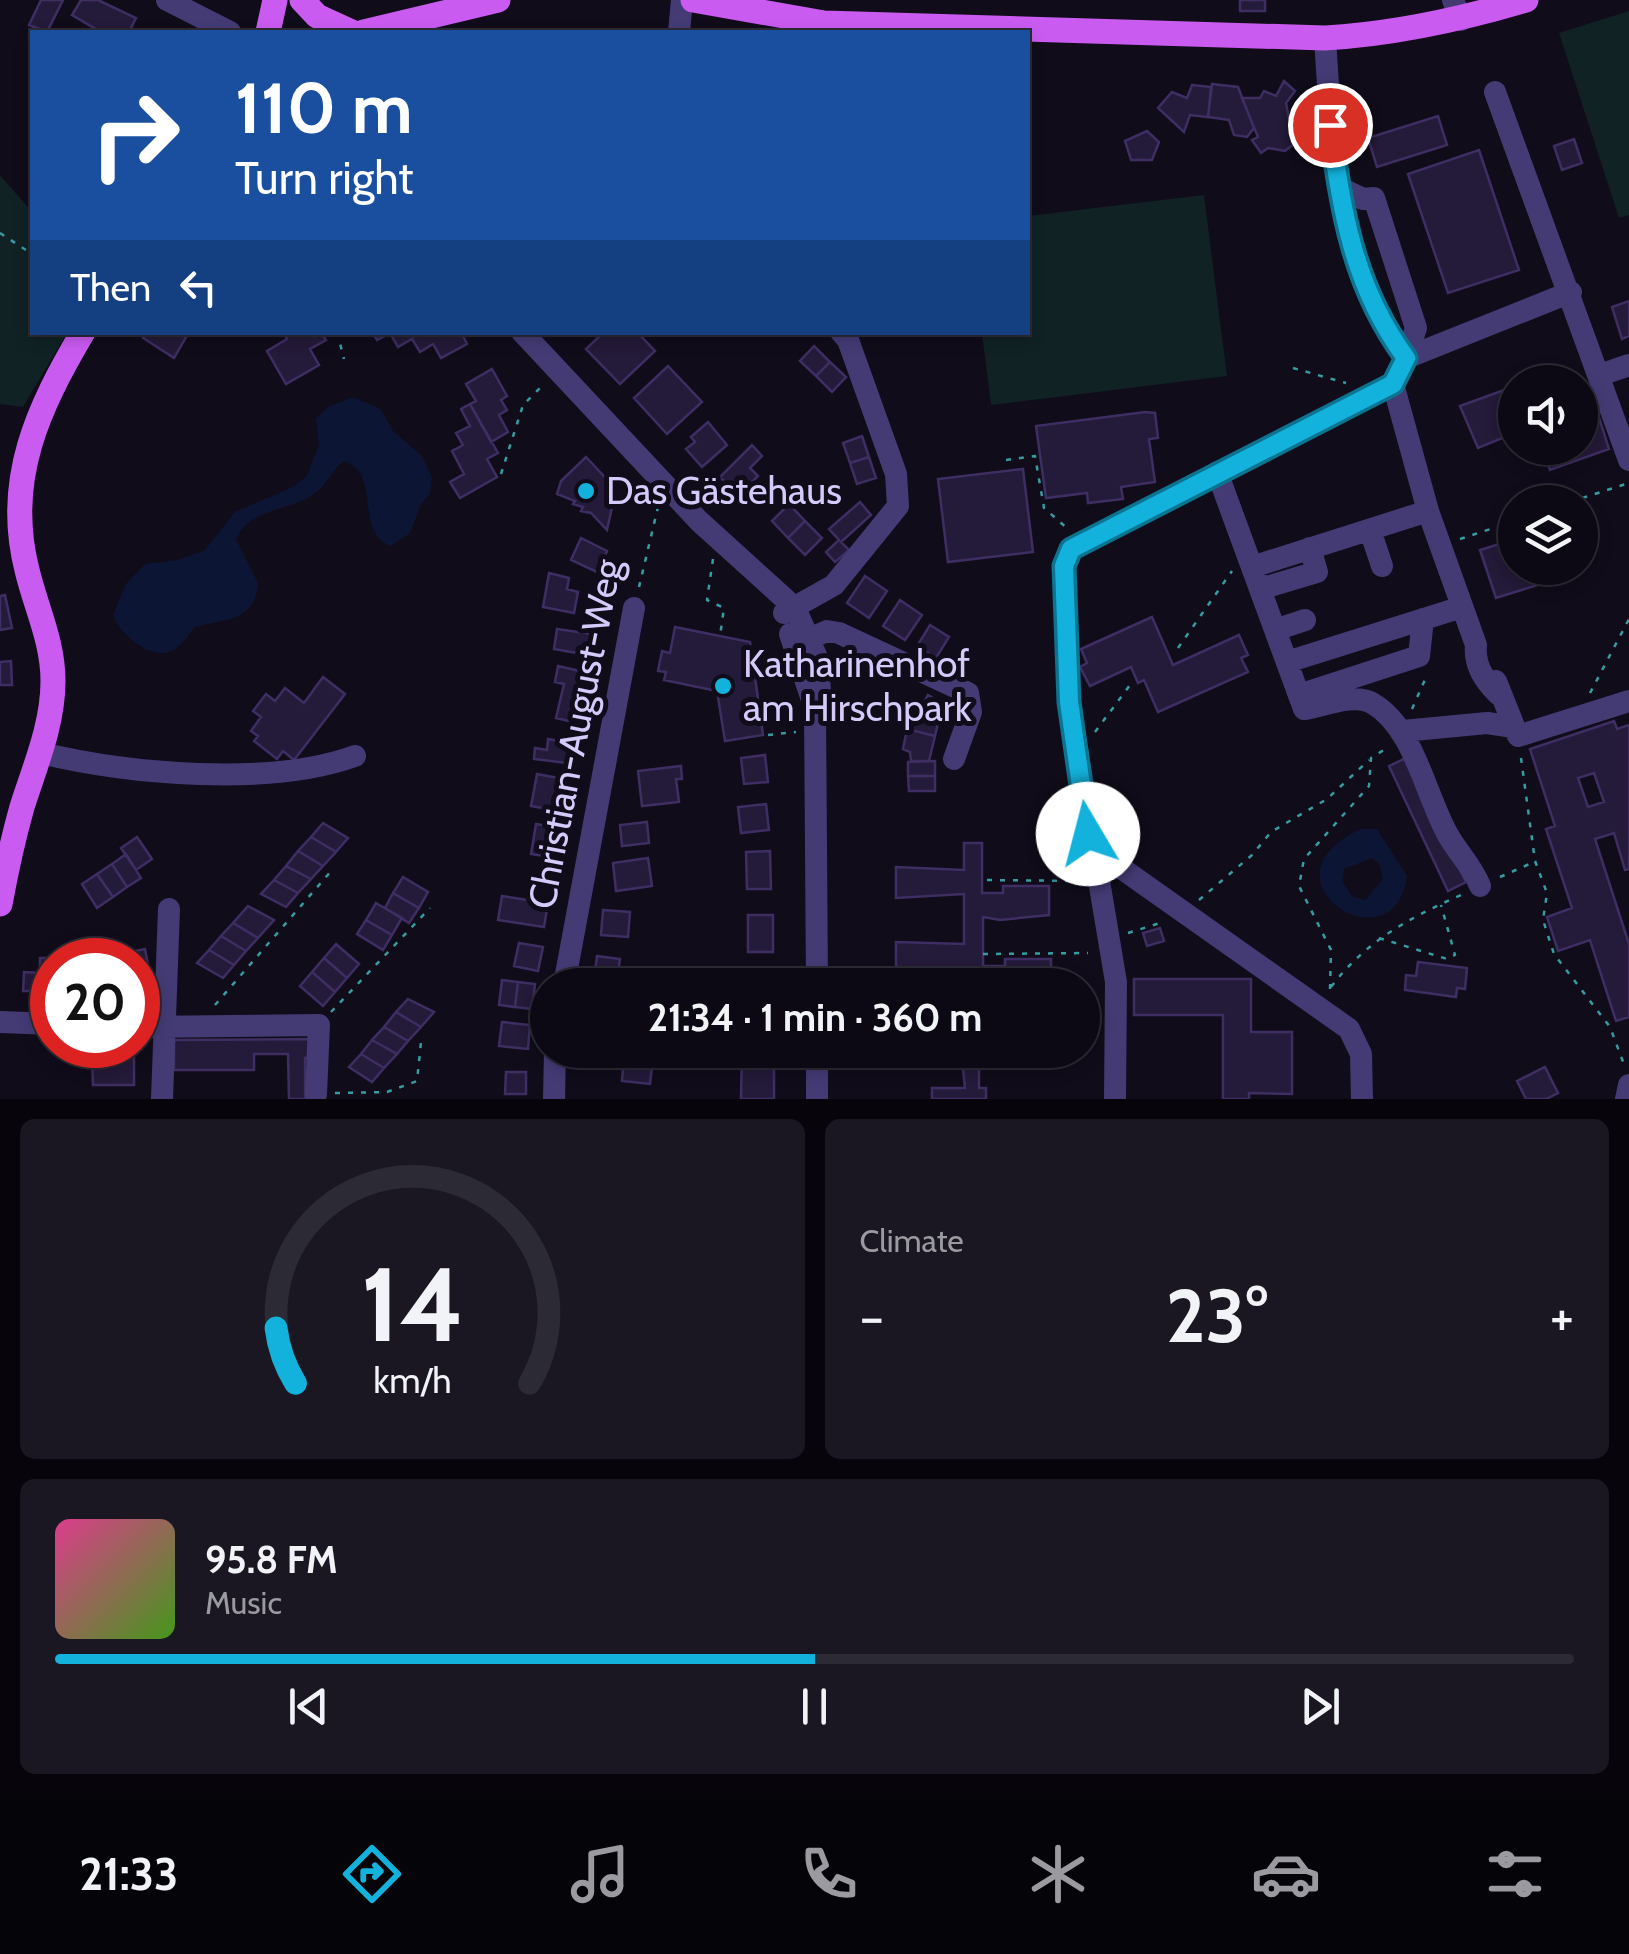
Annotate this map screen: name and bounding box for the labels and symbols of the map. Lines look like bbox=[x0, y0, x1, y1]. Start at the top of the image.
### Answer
pin bbox=[1288, 83, 1373, 168]
place label: Das Gästehaus bbox=[606, 467, 842, 514]
marker: Das Gästehaus bbox=[575, 480, 597, 502]
street label: Christian-August-Weg bbox=[518, 554, 632, 913]
place label: Katharinenhof am Hirschpark bbox=[743, 640, 972, 731]
marker: Katharinenhof am Hirschpark bbox=[712, 675, 734, 697]
position arrow bbox=[1036, 782, 1140, 886]
speed limit sign: 20 bbox=[30, 938, 160, 1068]

